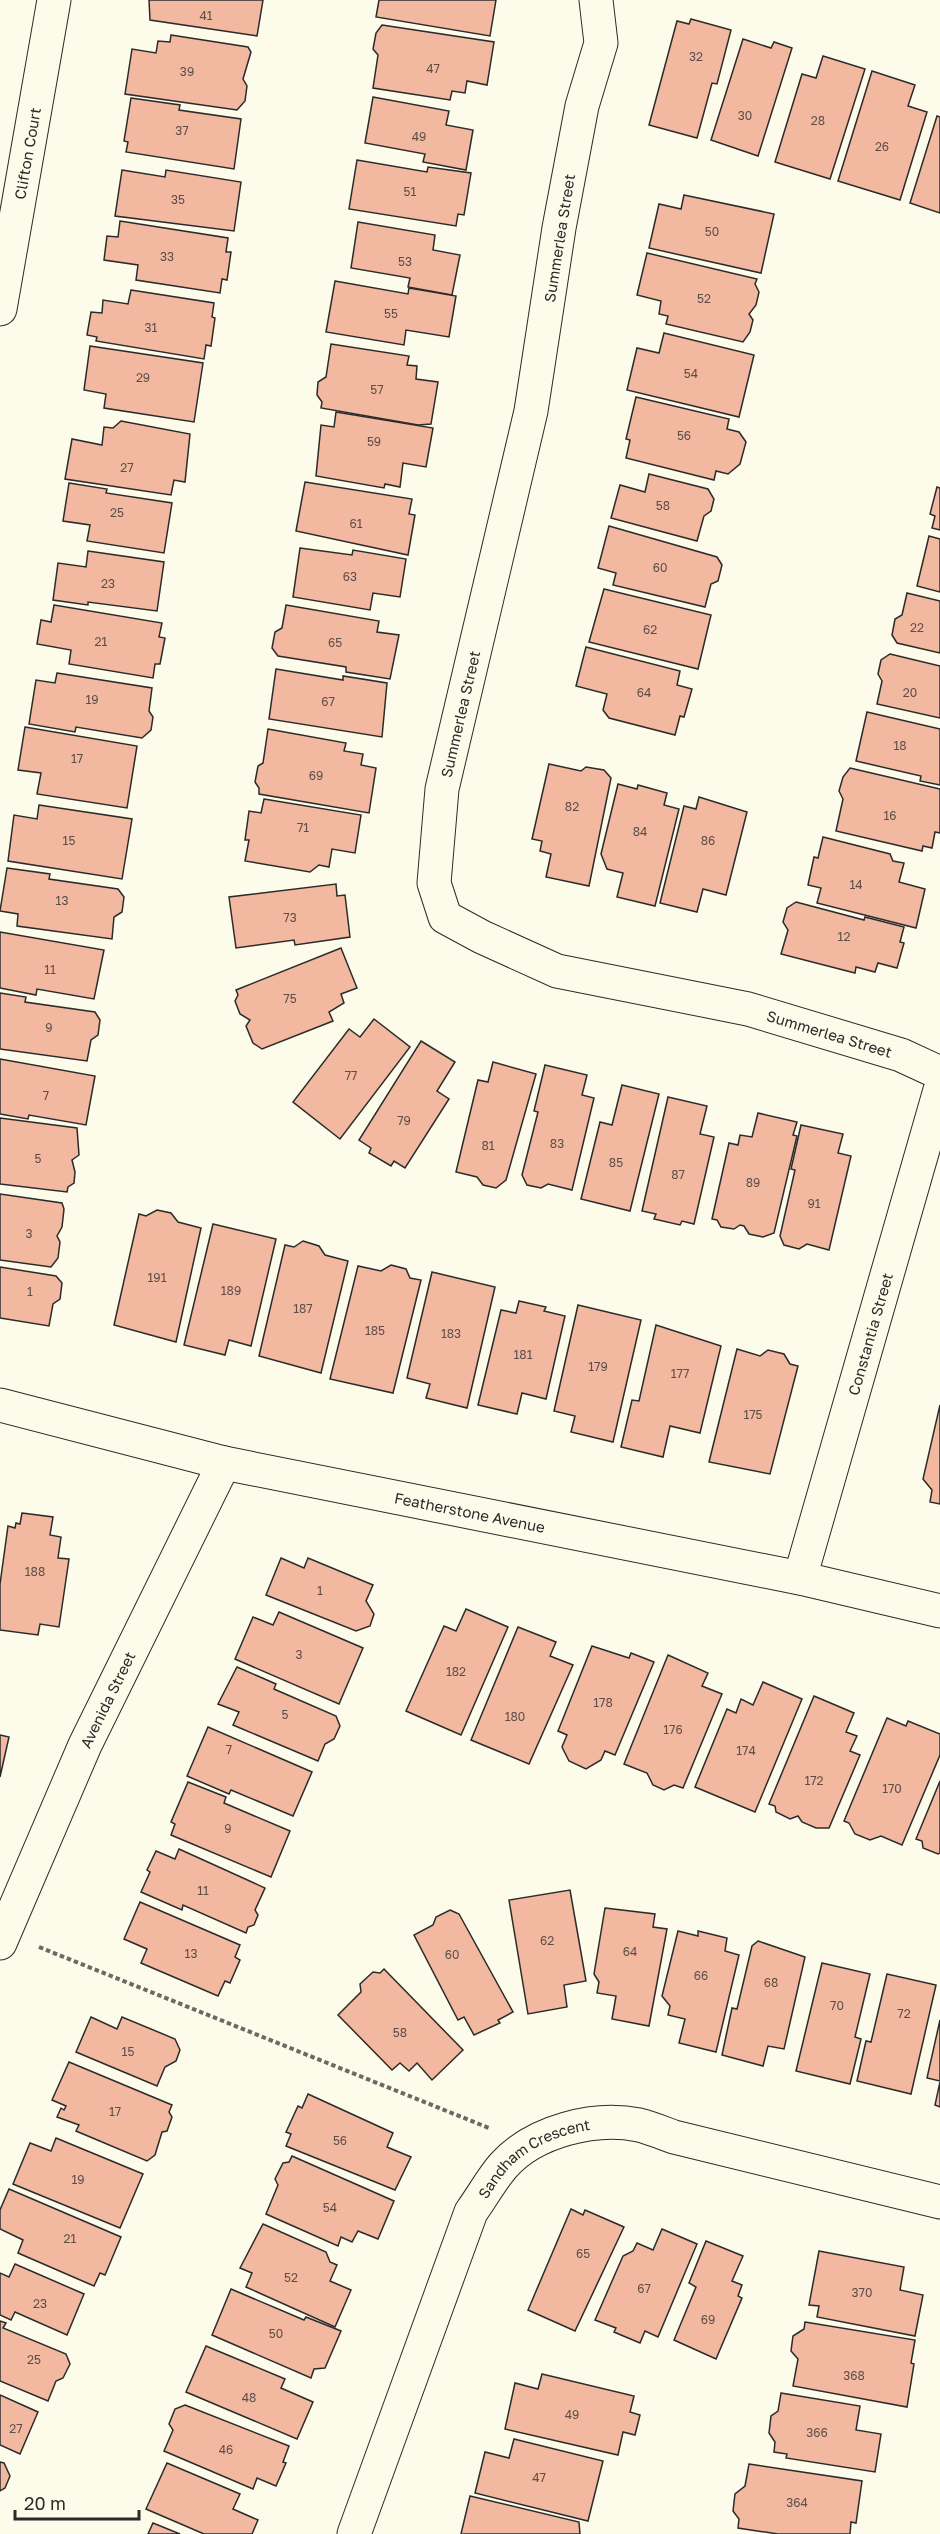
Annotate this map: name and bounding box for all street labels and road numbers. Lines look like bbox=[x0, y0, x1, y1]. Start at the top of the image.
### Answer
street label: Clifton Court bbox=[10, 106, 44, 201]
street label: Summerlea Street bbox=[540, 173, 578, 303]
street label: Summerlea Street bbox=[437, 649, 483, 779]
street label: Summerlea Street bbox=[765, 1006, 894, 1061]
street label: Constantia Street bbox=[844, 1270, 896, 1397]
street label: Featherstone Avenue bbox=[393, 1488, 547, 1536]
street label: Avenida Street bbox=[76, 1649, 139, 1751]
street label: Sandham Crescent bbox=[474, 2115, 591, 2202]

